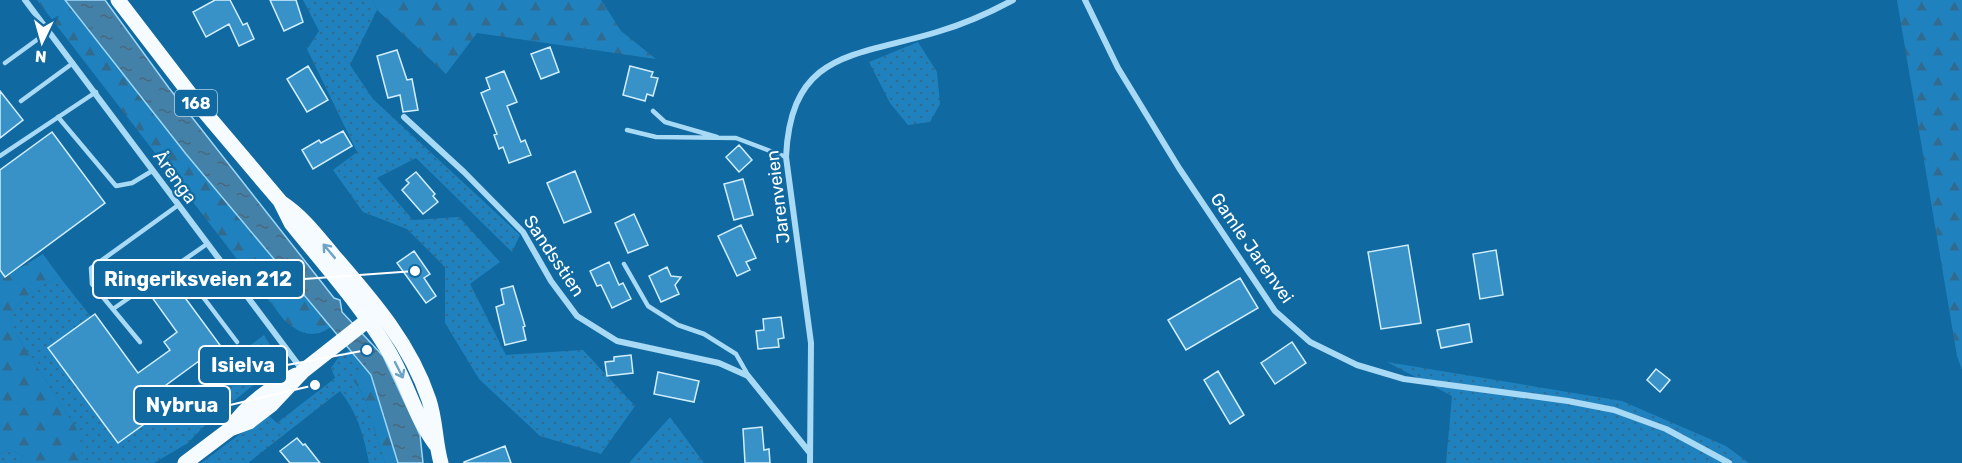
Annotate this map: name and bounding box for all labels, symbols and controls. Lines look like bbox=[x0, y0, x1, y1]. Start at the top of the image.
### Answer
north arrow bbox=[12, 12, 72, 72]
text: N bbox=[34, 46, 47, 66]
road number: 168 bbox=[175, 90, 217, 116]
street label: Årenga bbox=[148, 146, 202, 208]
street label: Jarenveien bbox=[761, 149, 795, 245]
street label: Gamle Jarenvei bbox=[1206, 189, 1298, 307]
street label: Sandsstien bbox=[519, 211, 589, 301]
one-way arrow bbox=[323, 243, 336, 259]
callout: Ringeriksveien 212 bbox=[93, 260, 304, 298]
text: Ringeriksveien 212 bbox=[104, 267, 292, 291]
callout: Isielva bbox=[199, 346, 287, 384]
text: Isielva bbox=[211, 353, 275, 377]
one-way arrow bbox=[393, 360, 405, 378]
callout: Nybrua bbox=[134, 386, 230, 424]
text: Nybrua bbox=[146, 393, 218, 417]

